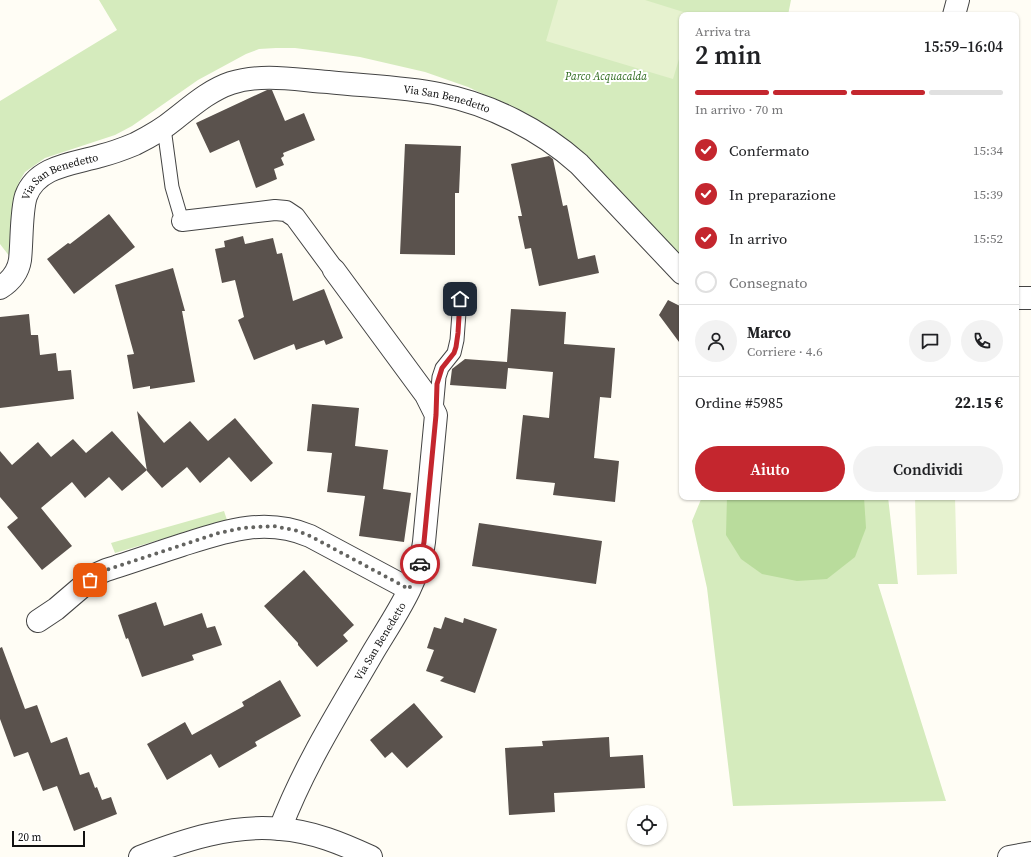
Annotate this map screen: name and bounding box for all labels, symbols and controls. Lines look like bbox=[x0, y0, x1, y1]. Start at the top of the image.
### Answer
text: Arriva tra bbox=[695, 23, 751, 40]
text: 15:59–16:04 bbox=[924, 36, 1003, 57]
text: 2 min bbox=[695, 37, 762, 73]
park label: Parco Acquacalda bbox=[564, 69, 647, 84]
street label: Via San Benedetto bbox=[403, 81, 493, 116]
text: In arrivo · 70 m bbox=[695, 101, 783, 118]
icon: check bbox=[695, 139, 717, 161]
text: Confermato bbox=[729, 140, 809, 161]
text: 15:34 bbox=[973, 142, 1003, 159]
street label: Via San Benedetto bbox=[18, 149, 100, 202]
icon: check bbox=[695, 183, 717, 205]
text: In preparazione bbox=[729, 184, 836, 205]
text: 15:39 bbox=[973, 186, 1003, 203]
icon: check bbox=[695, 227, 717, 249]
text: In arrivo bbox=[729, 228, 787, 249]
text: 15:52 bbox=[973, 230, 1003, 247]
text: Consegnato bbox=[729, 272, 808, 293]
pin bbox=[443, 282, 477, 316]
icon: home bbox=[449, 288, 471, 310]
button: person bbox=[695, 320, 737, 362]
button: chat bbox=[909, 320, 951, 362]
button: phone bbox=[961, 320, 1003, 362]
text: Marco bbox=[747, 322, 791, 343]
text: Corriere · 4.6 bbox=[747, 343, 823, 360]
text: Ordine #5985 bbox=[695, 392, 783, 413]
text: 22.15 € bbox=[955, 392, 1003, 413]
button: Aiuto bbox=[695, 446, 845, 492]
button: Condividi bbox=[853, 446, 1003, 492]
courier bbox=[400, 544, 440, 584]
icon: car bbox=[409, 553, 431, 575]
pin bbox=[73, 563, 107, 597]
icon: bag bbox=[79, 569, 101, 591]
street label: Via San Benedetto bbox=[351, 599, 409, 683]
map controls bbox=[627, 805, 667, 845]
button: locate bbox=[627, 805, 667, 845]
scale bar bbox=[12, 829, 85, 848]
text: 20 m bbox=[18, 830, 41, 845]

